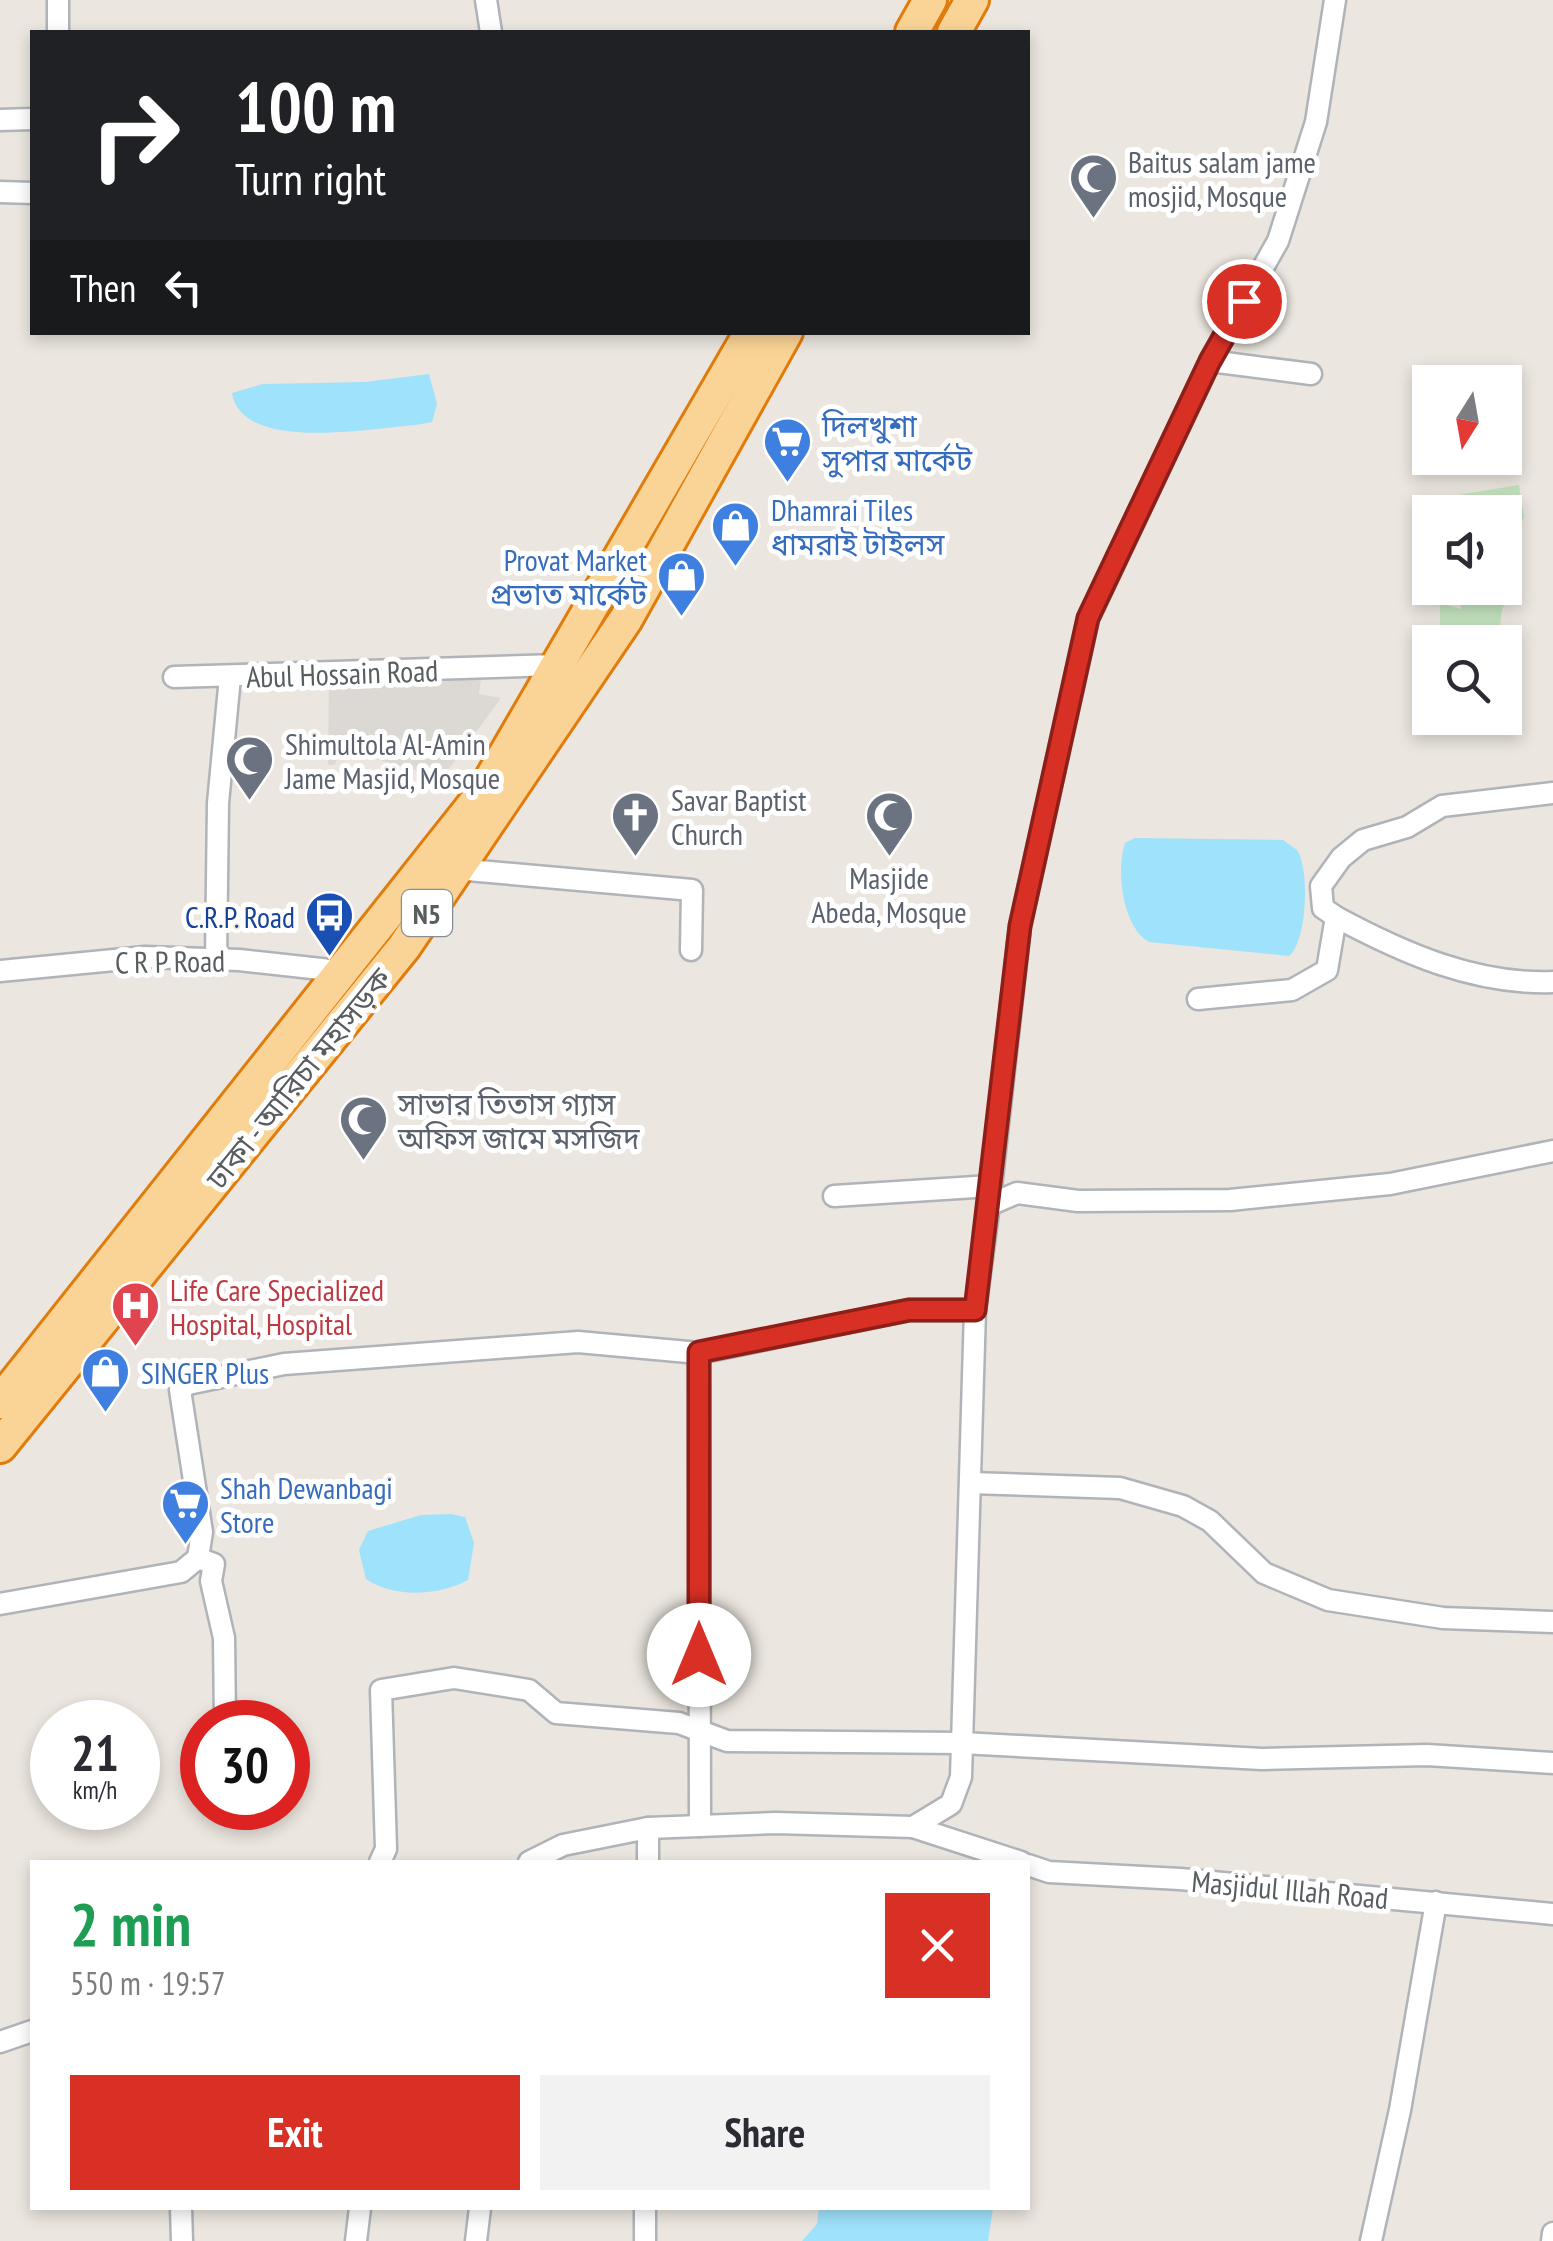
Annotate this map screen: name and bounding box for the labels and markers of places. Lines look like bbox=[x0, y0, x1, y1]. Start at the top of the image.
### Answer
place label: Baitus salam jame mosjid, Mosque bbox=[1128, 142, 1316, 215]
mosque icon: Baitus salam jame mosjid, Mosque bbox=[1067, 152, 1119, 220]
pin bbox=[1202, 259, 1287, 344]
place label: দিলখুশা সুপার মার্কেট bbox=[821, 406, 973, 479]
supermarket icon: দিলখুশা সুপার মার্কেট bbox=[761, 416, 813, 484]
place label: Dhamrai Tiles ধামরাই টাইলস bbox=[771, 490, 945, 563]
shop icon: Dhamrai Tiles ধামরাই টাইলস bbox=[710, 500, 762, 568]
place label: Provat Market প্রভাত মার্কেট bbox=[490, 540, 648, 613]
shop icon: Provat Market প্রভাত মার্কেট bbox=[656, 550, 708, 618]
place label: Shimultola Al-Amin Jame Masjid, Mosque bbox=[284, 724, 500, 797]
mosque icon: Shimultola Al-Amin Jame Masjid, Mosque bbox=[224, 734, 276, 802]
place label: Savar Baptist Church bbox=[671, 780, 807, 853]
church icon: Savar Baptist Church bbox=[610, 790, 662, 858]
mosque icon: Masjide Abeda, Mosque bbox=[863, 790, 915, 858]
place label: Masjide Abeda, Mosque bbox=[811, 858, 967, 931]
bus stop icon: C.R.P. Road bbox=[304, 890, 356, 958]
place label: C.R.P. Road bbox=[185, 897, 295, 936]
place label: সাভার তিতাস গ্যাস অফিস জামে মসজিদ bbox=[397, 1084, 640, 1157]
mosque icon: সাভার তিতাস গ্যাস অফিস জামে মসজিদ bbox=[337, 1094, 389, 1162]
place label: Life Care Specialized Hospital, Hospital bbox=[170, 1270, 384, 1343]
hospital icon: Life Care Specialized Hospital, Hospital bbox=[109, 1280, 161, 1348]
shop icon: SINGER Plus bbox=[80, 1346, 132, 1414]
place label: SINGER Plus bbox=[141, 1353, 269, 1392]
place label: Shah Dewanbagi Store bbox=[220, 1468, 393, 1541]
supermarket icon: Shah Dewanbagi Store bbox=[159, 1478, 211, 1546]

